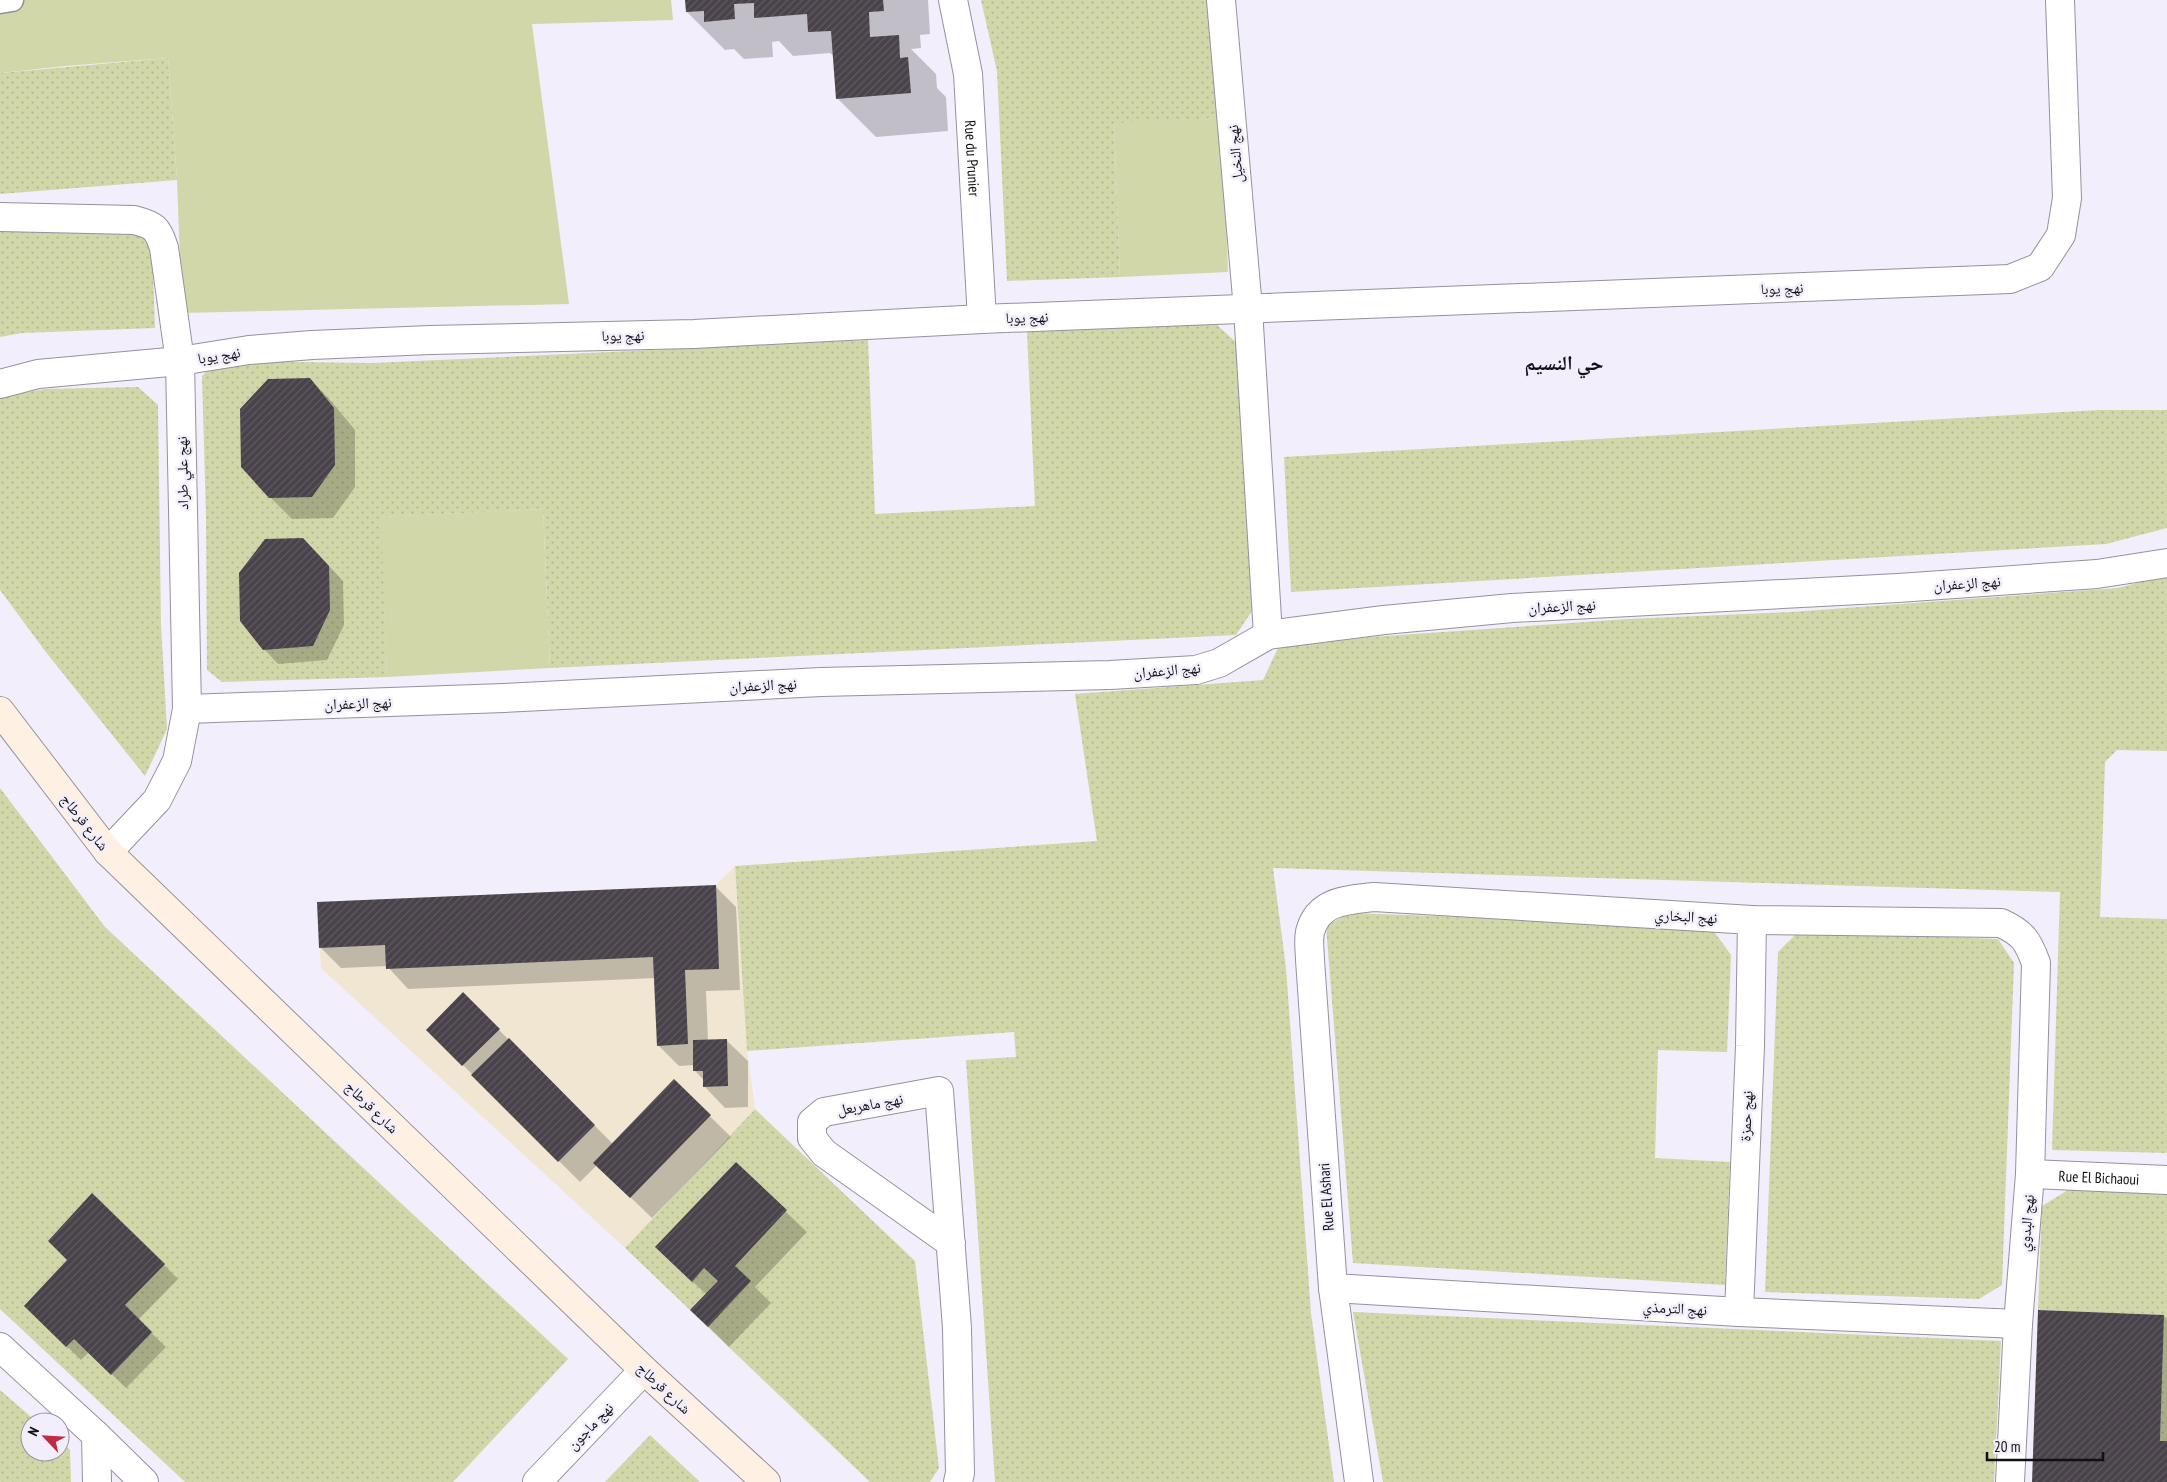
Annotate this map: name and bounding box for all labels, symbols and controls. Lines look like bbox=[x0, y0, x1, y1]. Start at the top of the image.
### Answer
street label: Rue du Prunier bbox=[961, 120, 985, 198]
street label: نهج النخيل bbox=[1223, 124, 1248, 184]
street label: نهج يوبا bbox=[1760, 278, 1804, 299]
street label: نهج يوبا bbox=[1005, 307, 1049, 328]
street label: نهج يوبا bbox=[601, 325, 645, 346]
street label: نهج يوبا bbox=[196, 342, 242, 369]
district label: حي النسيم bbox=[1525, 350, 1604, 379]
street label: نهج علي طراد bbox=[172, 436, 195, 510]
street label: نهج الزعفران bbox=[1933, 571, 2001, 596]
street label: نهج الزعفران bbox=[1528, 595, 1596, 618]
street label: نهج الزعفران bbox=[1132, 658, 1202, 683]
street label: نهج الزعفران bbox=[729, 674, 797, 697]
street label: نهج الزعفران bbox=[324, 692, 392, 715]
street label: شارع قرطاج bbox=[56, 790, 113, 855]
street label: نهج البخاري bbox=[1654, 905, 1718, 930]
street label: شارع قرطاج bbox=[341, 1077, 403, 1138]
street label: نهج ماهربعل bbox=[836, 1089, 905, 1120]
street label: نهج حمزة bbox=[1735, 1090, 1758, 1142]
street label: Rue El Ashari bbox=[1314, 1162, 1338, 1232]
street label: Rue El Bichaoui bbox=[2058, 1166, 2140, 1188]
street label: نهج البدوي bbox=[2014, 1194, 2041, 1253]
street label: نهج الترمذي bbox=[1642, 1297, 1708, 1322]
street label: شارع قرطاج bbox=[632, 1358, 695, 1419]
street label: نهج ماجون bbox=[563, 1398, 618, 1455]
north arrow bbox=[20, 1412, 70, 1462]
text: N bbox=[23, 1424, 43, 1439]
scale bar bbox=[1987, 1430, 2103, 1462]
text: 20 m bbox=[1994, 1437, 2020, 1456]

